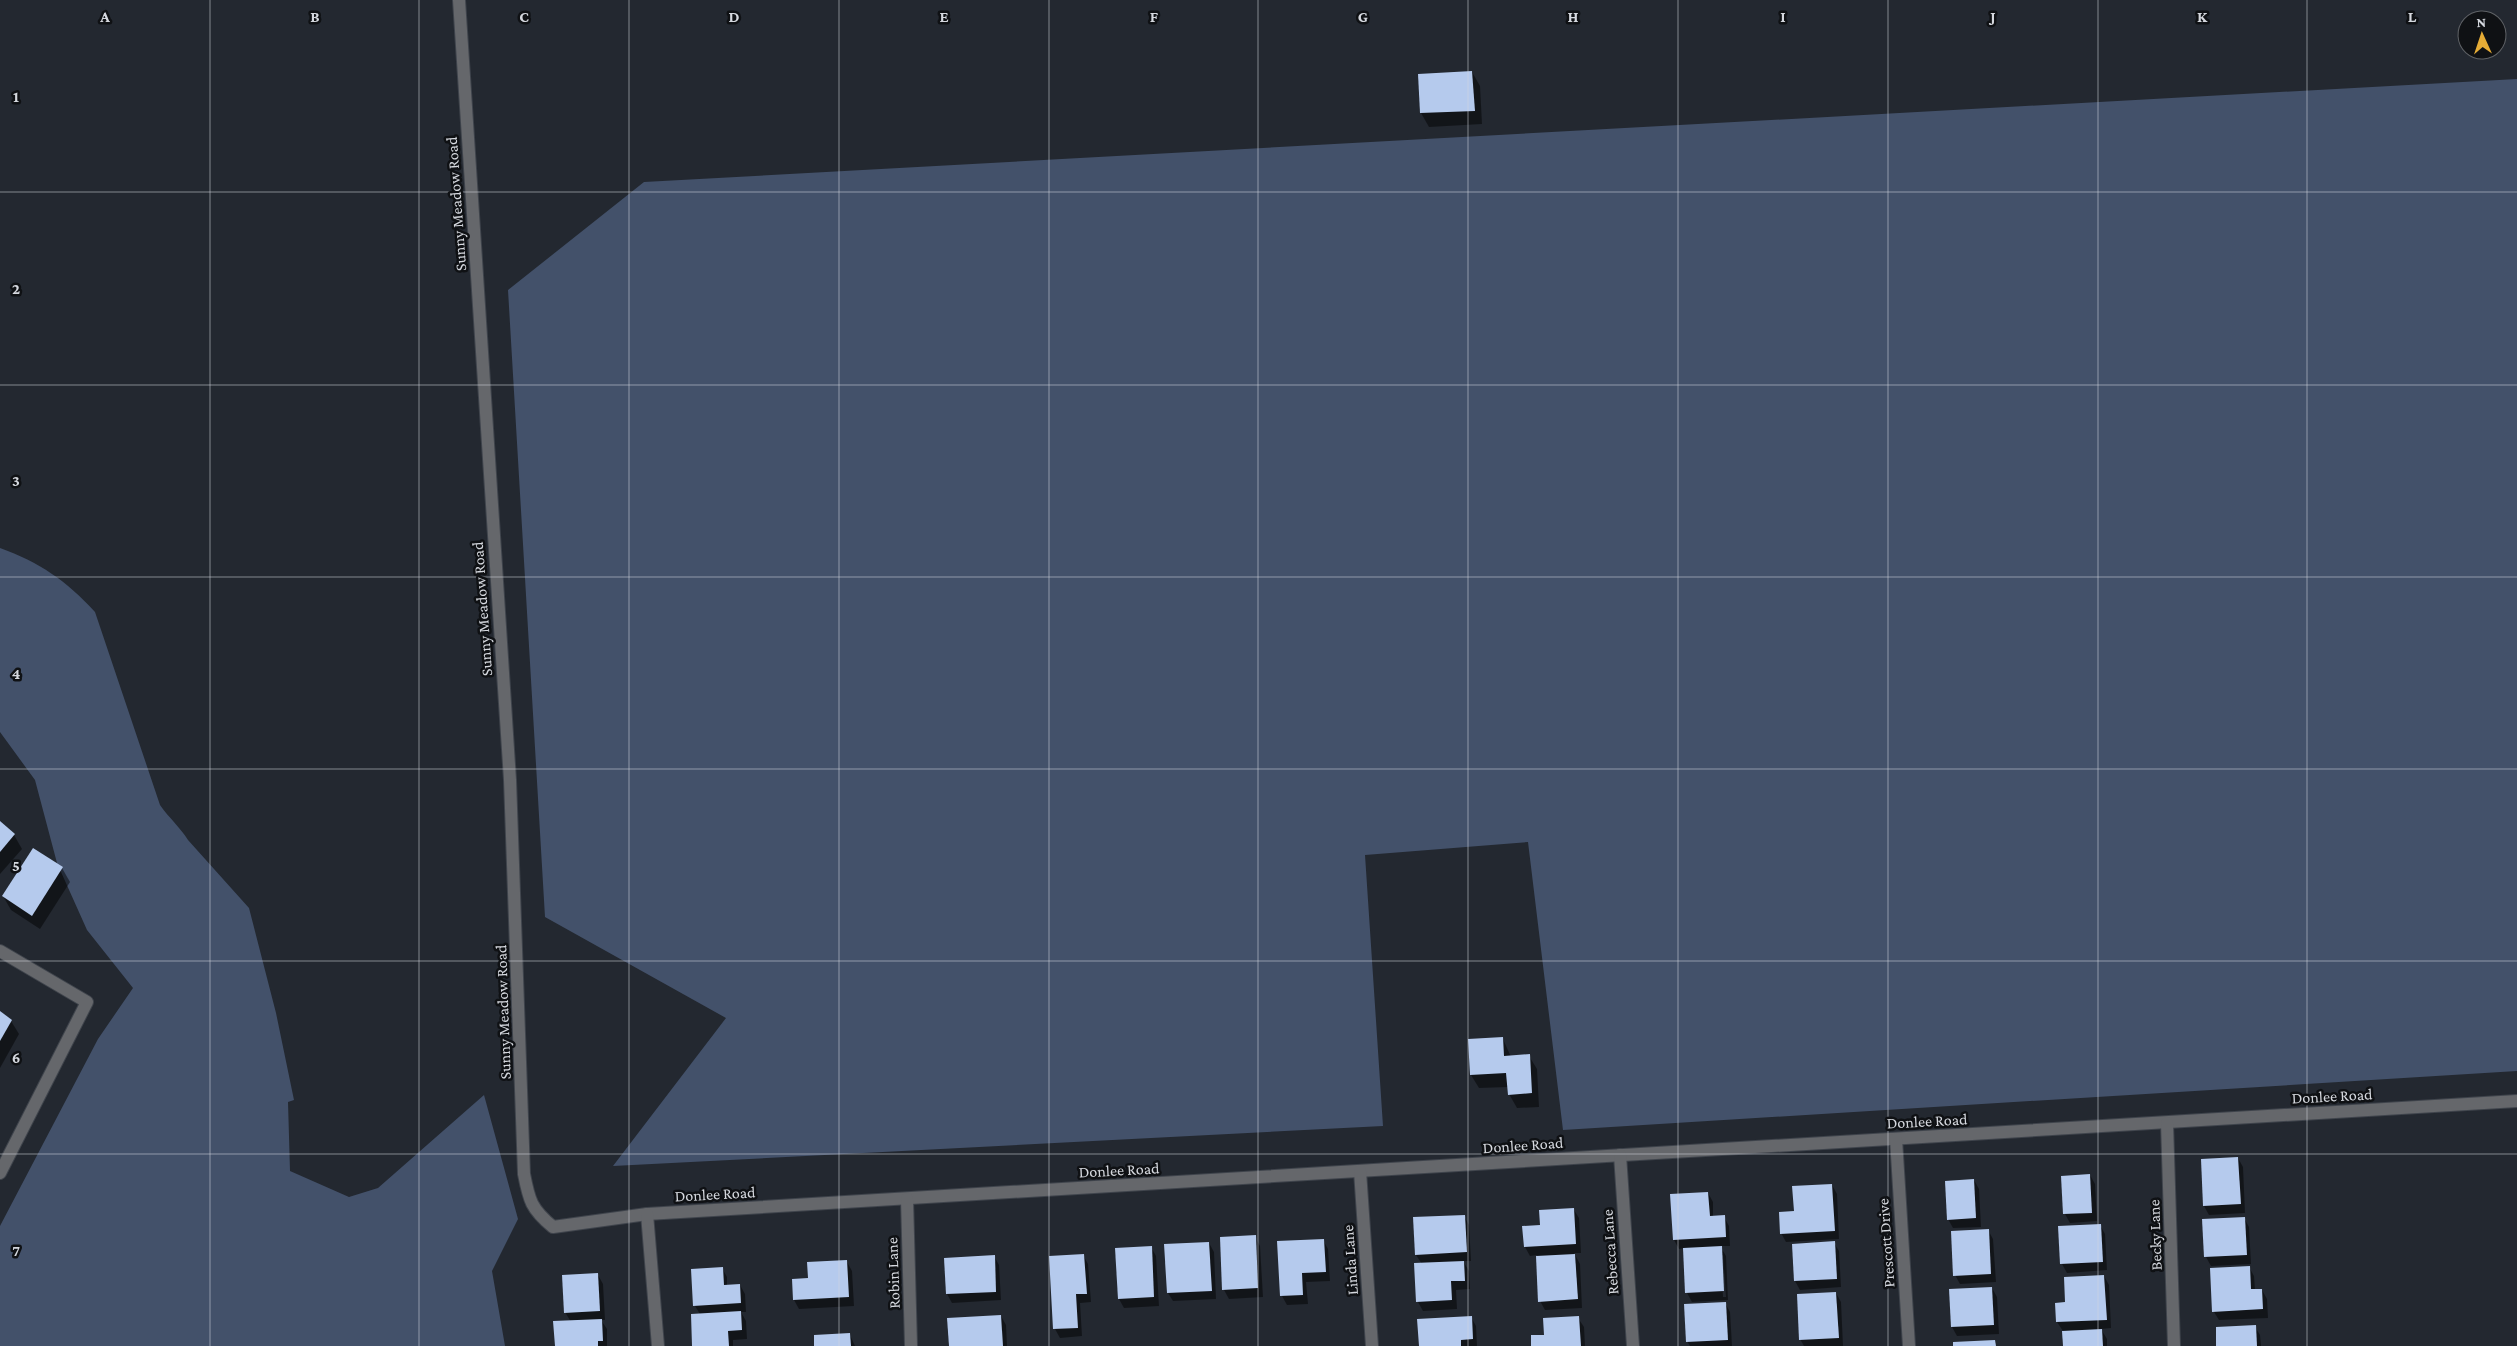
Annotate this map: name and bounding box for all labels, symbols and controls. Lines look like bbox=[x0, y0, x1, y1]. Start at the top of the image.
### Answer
text: A bbox=[99, 8, 110, 25]
text: B bbox=[310, 8, 320, 25]
text: C bbox=[519, 8, 529, 25]
text: D bbox=[728, 8, 740, 25]
text: E bbox=[939, 8, 949, 25]
text: F bbox=[1150, 8, 1159, 25]
text: G bbox=[1358, 8, 1368, 25]
text: H bbox=[1568, 8, 1579, 25]
text: I bbox=[1780, 8, 1786, 25]
text: J bbox=[1988, 8, 1996, 25]
text: K bbox=[2197, 8, 2208, 25]
text: L bbox=[2408, 8, 2417, 25]
north arrow bbox=[2457, 10, 2507, 60]
text: N bbox=[2476, 14, 2487, 30]
text: 1 bbox=[13, 88, 19, 105]
street label: Sunny Meadow Road bbox=[443, 136, 470, 272]
text: 2 bbox=[12, 280, 20, 297]
text: 3 bbox=[12, 472, 20, 489]
street label: Sunny Meadow Road bbox=[469, 541, 496, 677]
text: 4 bbox=[12, 665, 21, 682]
text: 5 bbox=[12, 857, 20, 874]
street label: Sunny Meadow Road bbox=[492, 944, 515, 1080]
text: 6 bbox=[12, 1049, 20, 1066]
street label: Donlee Road bbox=[2291, 1085, 2373, 1107]
street label: Donlee Road bbox=[1886, 1110, 1968, 1132]
street label: Donlee Road bbox=[1482, 1134, 1565, 1156]
street label: Donlee Road bbox=[1078, 1159, 1160, 1181]
street label: Donlee Road bbox=[674, 1183, 756, 1205]
street label: Prescott Drive bbox=[1874, 1198, 1898, 1288]
street label: Becky Lane bbox=[2145, 1199, 2166, 1271]
street label: Rebecca Lane bbox=[1599, 1209, 1621, 1295]
street label: Linda Lane bbox=[1339, 1224, 1361, 1296]
street label: Robin Lane bbox=[883, 1237, 903, 1309]
text: 7 bbox=[12, 1242, 20, 1259]

